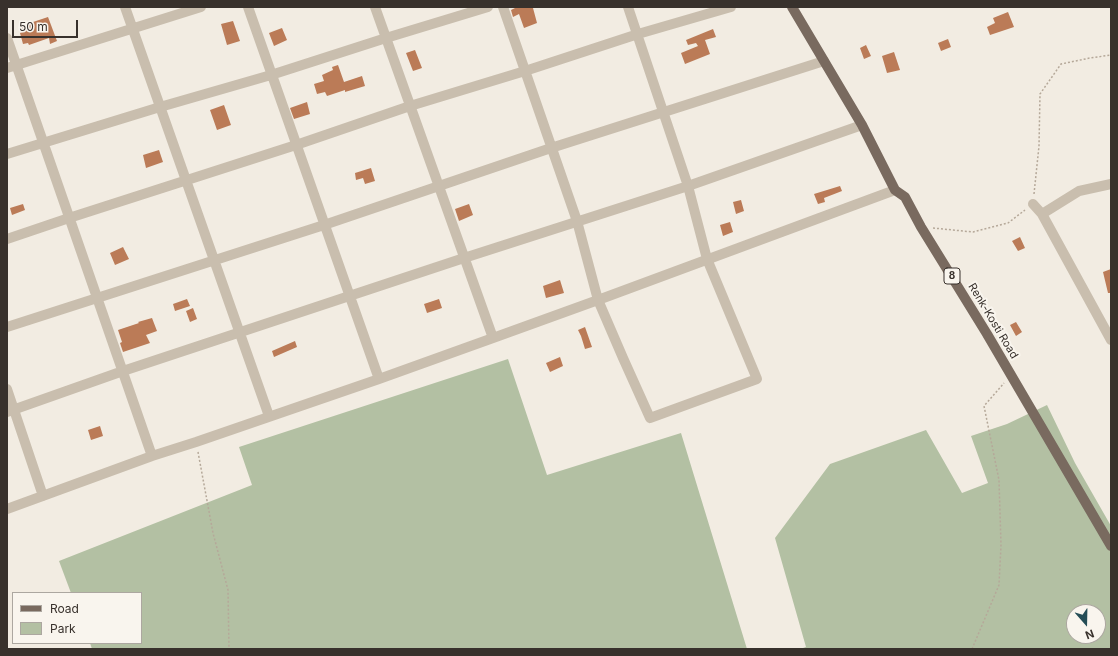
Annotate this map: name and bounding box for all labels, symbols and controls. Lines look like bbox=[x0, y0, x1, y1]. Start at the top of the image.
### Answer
scale bar bbox=[14, 12, 80, 38]
text: 50 m bbox=[19, 19, 48, 34]
road number: 8 bbox=[944, 268, 960, 284]
street label: Renk-Kosti Road bbox=[965, 281, 1021, 361]
legend bbox=[12, 592, 142, 644]
text: Road bbox=[50, 601, 79, 616]
north arrow bbox=[1066, 604, 1106, 644]
text: Park bbox=[50, 621, 76, 636]
text: N bbox=[1083, 626, 1096, 642]

